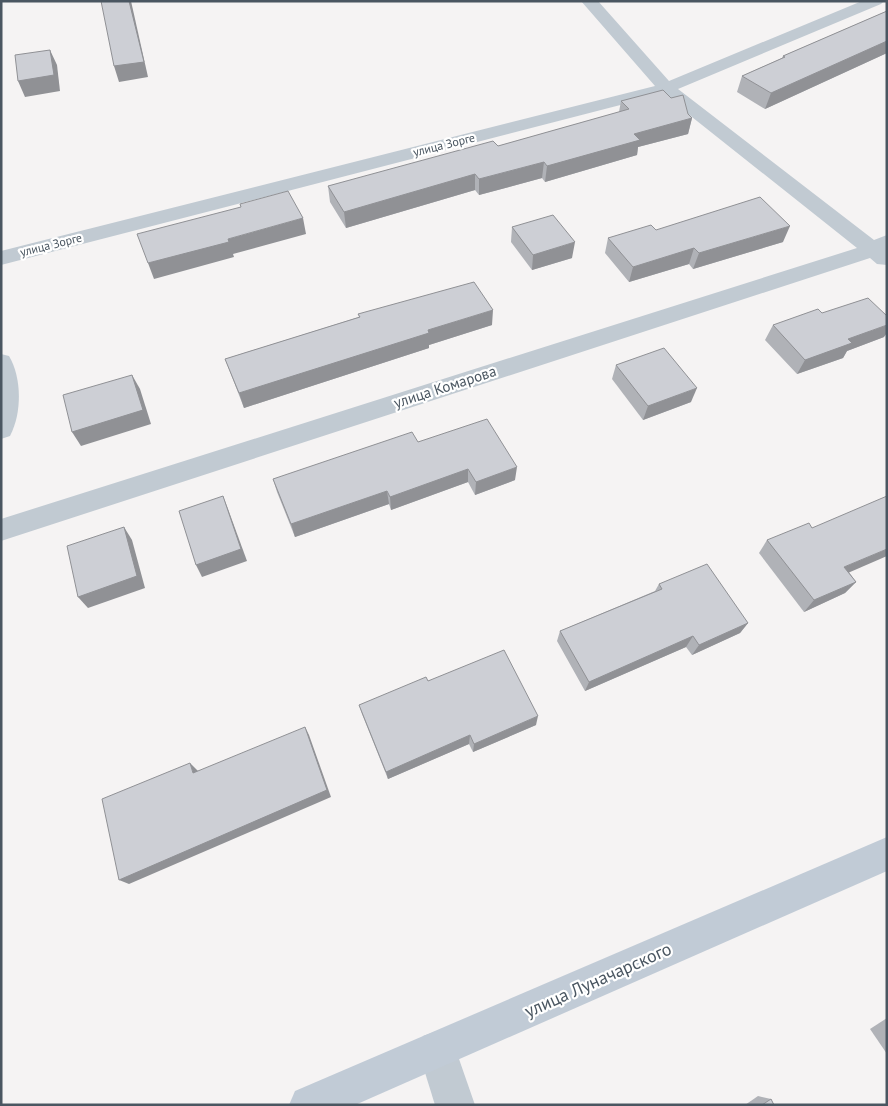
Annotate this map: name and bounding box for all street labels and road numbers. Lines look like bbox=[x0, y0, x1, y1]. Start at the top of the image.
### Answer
street label: улица Зорге bbox=[411, 130, 477, 159]
street label: улица Зорге bbox=[18, 230, 84, 259]
street label: улица Комарова bbox=[391, 361, 498, 412]
street label: улица Луначарского bbox=[521, 937, 675, 1022]

